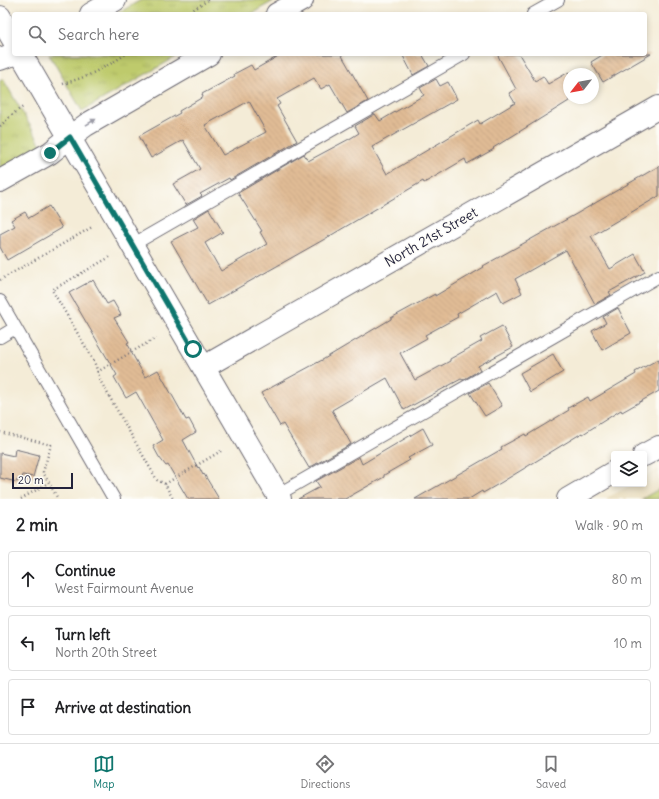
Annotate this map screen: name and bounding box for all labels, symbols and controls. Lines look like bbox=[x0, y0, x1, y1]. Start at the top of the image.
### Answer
search box bbox=[12, 12, 647, 56]
icon: search bbox=[26, 23, 48, 45]
text: Search here bbox=[58, 25, 139, 44]
north arrow bbox=[563, 68, 599, 104]
one-way arrow bbox=[85, 119, 97, 126]
route end bbox=[41, 144, 59, 162]
street label: North 21st Street bbox=[381, 203, 481, 271]
route start bbox=[184, 340, 202, 358]
map controls bbox=[611, 451, 647, 487]
button: layers bbox=[611, 451, 647, 487]
scale bar bbox=[12, 471, 73, 490]
text: 20 m bbox=[18, 473, 44, 487]
text: 2 min bbox=[16, 514, 58, 536]
text: Walk · 90 m bbox=[575, 517, 643, 534]
text: Continue bbox=[55, 561, 116, 580]
icon: ahead bbox=[17, 568, 39, 590]
text: 80 m bbox=[611, 571, 642, 588]
text: West Fairmount Avenue bbox=[55, 580, 194, 597]
text: Turn left bbox=[55, 625, 110, 644]
icon: left bbox=[17, 632, 39, 654]
text: 10 m bbox=[614, 635, 642, 652]
text: North 20th Street bbox=[55, 644, 157, 661]
icon: arrive bbox=[17, 696, 39, 718]
text: Arrive at destination bbox=[55, 698, 191, 717]
tab: Map bbox=[93, 753, 115, 791]
tab: Directions bbox=[301, 753, 350, 791]
tab: Saved bbox=[536, 753, 566, 791]

